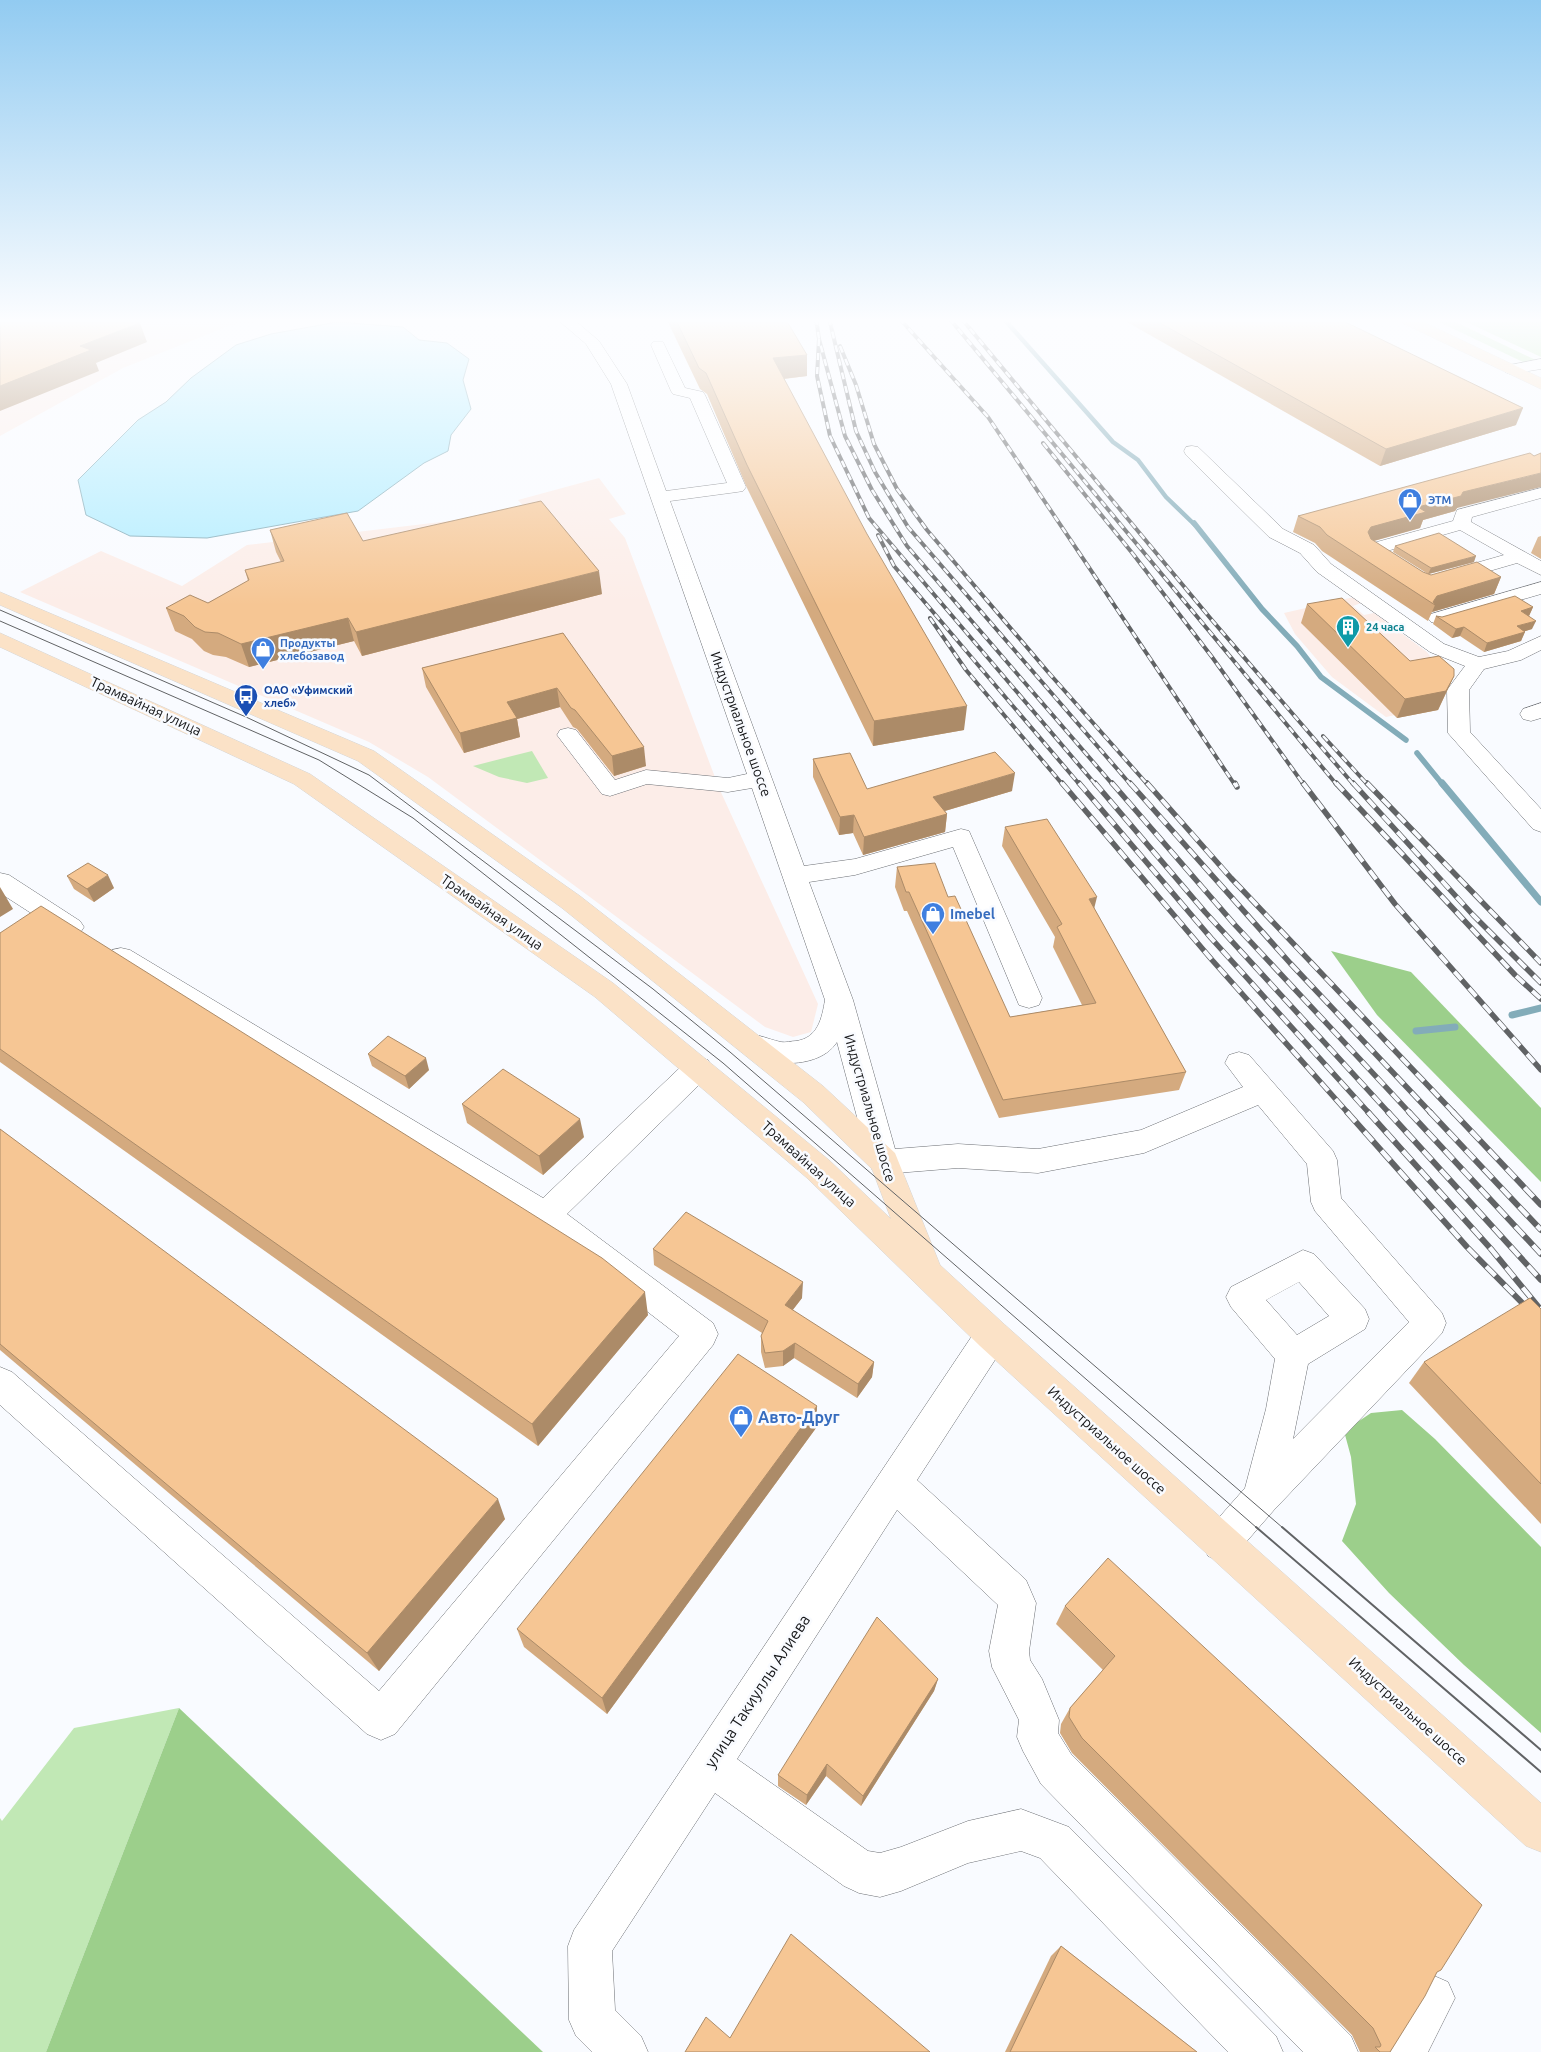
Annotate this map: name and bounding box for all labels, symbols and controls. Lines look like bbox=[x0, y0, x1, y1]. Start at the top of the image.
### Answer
shop icon: ЭТМ bbox=[1397, 487, 1423, 521]
place label: ЭТМ bbox=[1428, 494, 1452, 506]
building icon: 24 часа bbox=[1335, 614, 1361, 648]
place label: 24 часа bbox=[1366, 621, 1405, 633]
shop icon: Продукты хлебозавод bbox=[250, 636, 276, 670]
place label: Продукты хлебозавод bbox=[280, 637, 344, 662]
street label: Индустриальное шоссе bbox=[707, 649, 775, 799]
street label: Трамвайная улица bbox=[88, 673, 204, 739]
bus stop icon: ОАО «Уфимский хлеб» bbox=[233, 683, 259, 717]
place label: ОАО «Уфимский хлеб» bbox=[264, 684, 353, 709]
street label: Трамвайная улица bbox=[438, 871, 546, 953]
shop icon: Imebel bbox=[920, 901, 946, 935]
place label: Imebel bbox=[950, 906, 995, 922]
street label: Индустриальное шоссе bbox=[841, 1032, 899, 1184]
street label: Трамвайная улица bbox=[759, 1118, 859, 1210]
street label: Индустриальное шоссе bbox=[1045, 1383, 1169, 1497]
shop icon: Авто-Друг bbox=[728, 1404, 754, 1438]
place label: Авто-Друг bbox=[758, 1408, 840, 1426]
street label: улица Такиуллы Алиева bbox=[701, 1611, 813, 1771]
street label: Индустриальное шоссе bbox=[1346, 1654, 1470, 1768]

